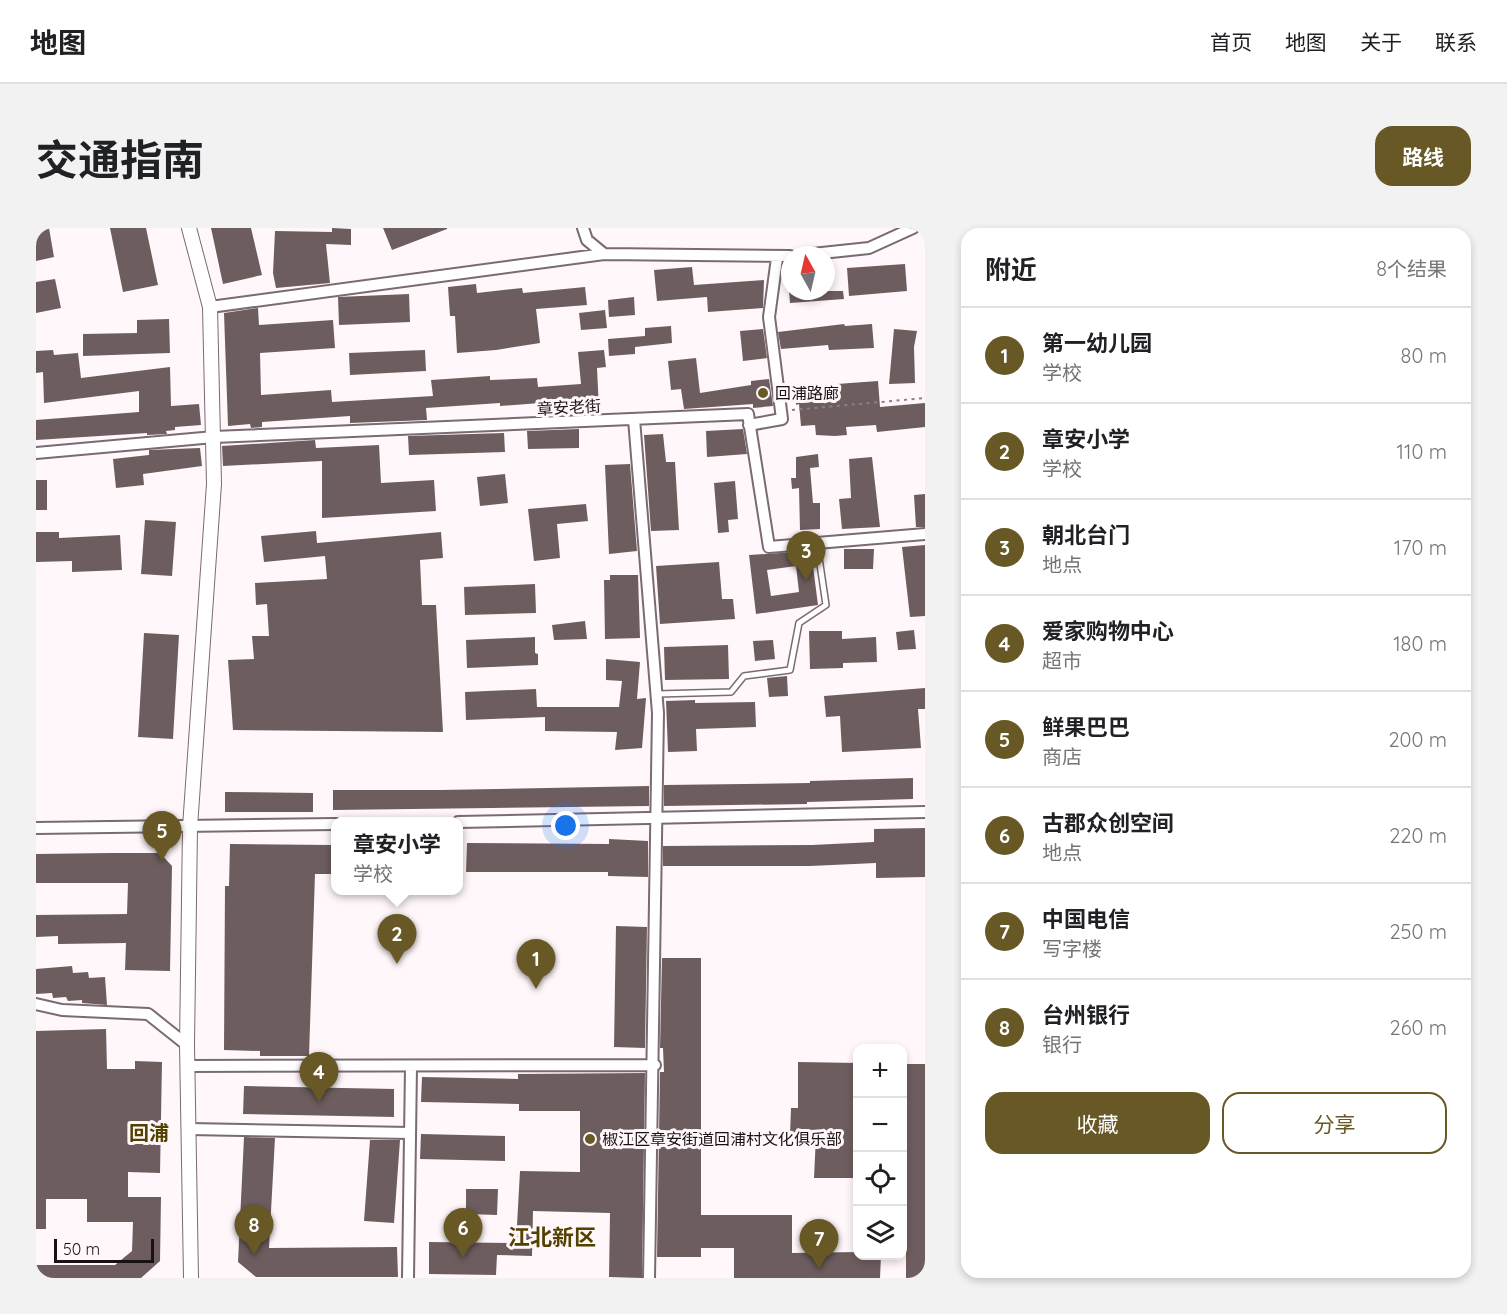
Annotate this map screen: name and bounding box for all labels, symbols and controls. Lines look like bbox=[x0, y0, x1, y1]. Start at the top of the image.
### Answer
text: 地图 bbox=[30, 25, 86, 60]
text: 首页 bbox=[1210, 29, 1252, 55]
text: 地图 bbox=[1285, 29, 1327, 55]
text: 关于 bbox=[1360, 29, 1402, 55]
text: 联系 bbox=[1435, 29, 1477, 55]
button: 路线 bbox=[1375, 126, 1471, 186]
text: 交通指南 bbox=[36, 133, 204, 186]
north arrow bbox=[781, 246, 835, 300]
text: 附近 bbox=[985, 253, 1037, 286]
text: 8个结果 bbox=[1376, 256, 1447, 281]
text: 第一幼儿园 bbox=[1042, 329, 1152, 357]
text: 1 bbox=[1001, 343, 1008, 368]
text: 80 m bbox=[1401, 343, 1447, 368]
text: 学校 bbox=[1042, 360, 1082, 385]
place label: 回浦路廊 bbox=[775, 383, 839, 403]
marker: 回浦路廊 bbox=[756, 386, 770, 400]
street label: 章安老街 bbox=[537, 395, 601, 419]
text: 章安小学 bbox=[1042, 425, 1130, 453]
text: 2 bbox=[999, 439, 1010, 464]
text: 110 m bbox=[1397, 439, 1447, 464]
text: 学校 bbox=[1042, 456, 1082, 481]
text: 朝北台门 bbox=[1042, 521, 1130, 549]
pin: 3 bbox=[786, 532, 826, 581]
text: 3 bbox=[999, 535, 1010, 560]
text: 170 m bbox=[1394, 535, 1447, 560]
text: 地点 bbox=[1042, 552, 1082, 577]
text: 爱家购物中心 bbox=[1042, 617, 1174, 645]
text: 4 bbox=[999, 631, 1010, 656]
text: 180 m bbox=[1393, 631, 1447, 656]
text: 超市 bbox=[1042, 648, 1082, 673]
text: 鲜果巴巴 bbox=[1042, 713, 1130, 741]
text: 5 bbox=[999, 727, 1010, 752]
text: 200 m bbox=[1388, 727, 1447, 752]
text: 商店 bbox=[1042, 744, 1082, 769]
text: 古郡众创空间 bbox=[1042, 809, 1174, 837]
your location bbox=[551, 811, 580, 840]
pin: 5 bbox=[142, 812, 182, 861]
popup bbox=[331, 817, 463, 895]
text: 6 bbox=[999, 823, 1010, 848]
text: 220 m bbox=[1389, 823, 1447, 848]
text: 章安小学 bbox=[353, 830, 441, 858]
text: 地点 bbox=[1042, 840, 1082, 865]
text: 学校 bbox=[353, 861, 393, 886]
text: 中国电信 bbox=[1042, 905, 1130, 933]
pin: 2 bbox=[378, 914, 416, 964]
text: 7 bbox=[999, 919, 1010, 944]
text: 250 m bbox=[1389, 919, 1447, 944]
text: 写字楼 bbox=[1042, 936, 1102, 961]
pin: 1 bbox=[516, 940, 556, 989]
text: 台州银行 bbox=[1042, 1001, 1130, 1029]
text: 8 bbox=[999, 1015, 1010, 1040]
text: 260 m bbox=[1390, 1015, 1447, 1040]
text: 银行 bbox=[1042, 1032, 1082, 1057]
map controls bbox=[853, 1044, 907, 1260]
button: + bbox=[853, 1044, 907, 1098]
pin: 4 bbox=[300, 1052, 338, 1102]
button: 收藏 bbox=[985, 1092, 1210, 1154]
button: 分享 bbox=[1222, 1092, 1447, 1154]
button: − bbox=[853, 1098, 907, 1152]
district label: 回浦 bbox=[129, 1120, 169, 1145]
place label: 椒江区章安街道回浦村文化俱乐部 bbox=[602, 1129, 842, 1149]
marker: 椒江区章安街道回浦村文化俱乐部 bbox=[583, 1132, 597, 1146]
button: locate bbox=[853, 1152, 907, 1206]
pin: 8 bbox=[234, 1206, 274, 1255]
button: layers bbox=[853, 1206, 907, 1260]
pin: 6 bbox=[444, 1208, 482, 1258]
pin: 7 bbox=[800, 1220, 838, 1269]
district label: 江北新区 bbox=[508, 1223, 596, 1251]
scale bar bbox=[54, 1236, 154, 1264]
text: 50 m bbox=[63, 1239, 100, 1259]

